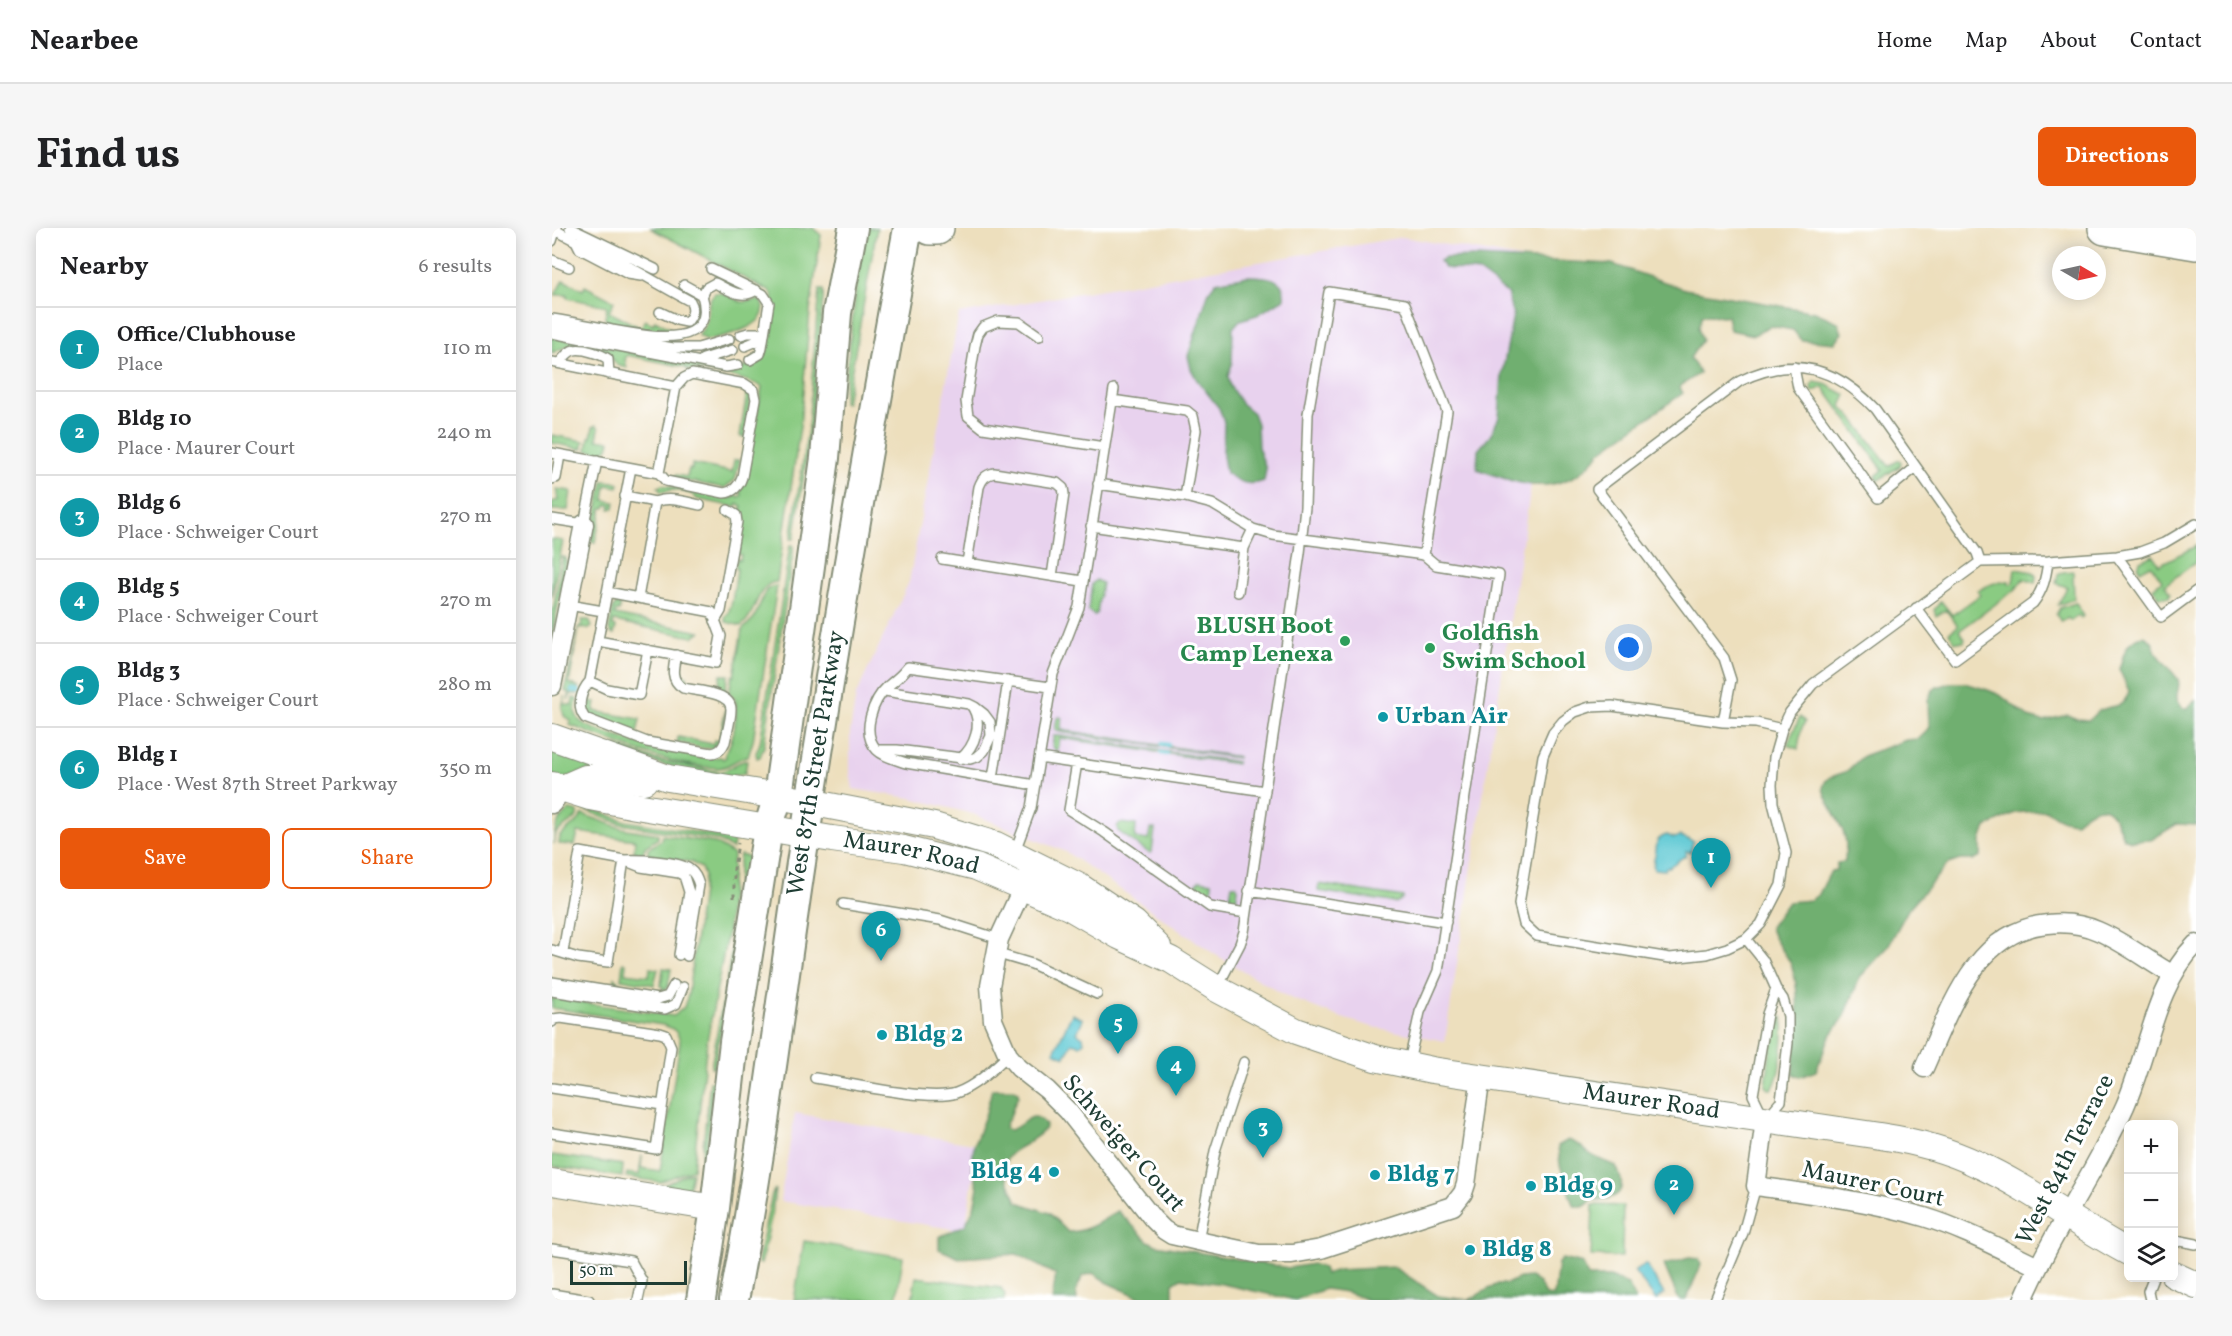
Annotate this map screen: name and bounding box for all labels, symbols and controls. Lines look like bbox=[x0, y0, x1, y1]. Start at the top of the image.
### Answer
text: Nearbee bbox=[30, 22, 139, 61]
text: Home bbox=[1877, 27, 1932, 56]
text: Map bbox=[1965, 27, 2007, 56]
text: About bbox=[2040, 27, 2097, 56]
text: Contact bbox=[2130, 27, 2202, 56]
text: Find us bbox=[36, 127, 180, 186]
button: Directions bbox=[2038, 127, 2196, 186]
north arrow bbox=[2052, 246, 2106, 300]
text: Nearby bbox=[60, 249, 149, 285]
text: 6 results bbox=[419, 253, 492, 281]
text: Office/Clubhouse bbox=[117, 320, 296, 351]
text: 1 bbox=[75, 335, 84, 363]
text: 110 m bbox=[443, 335, 492, 363]
text: Place bbox=[117, 351, 163, 379]
text: Bldg 10 bbox=[117, 404, 192, 435]
text: 2 bbox=[74, 419, 85, 447]
text: 240 m bbox=[437, 419, 492, 447]
text: Place · Maurer Court bbox=[117, 435, 295, 463]
text: Bldg 6 bbox=[117, 488, 181, 519]
text: 3 bbox=[74, 503, 85, 531]
text: 270 m bbox=[439, 503, 492, 531]
text: Place · Schweiger Court bbox=[117, 519, 319, 547]
text: Bldg 5 bbox=[117, 572, 180, 603]
text: 4 bbox=[73, 587, 86, 615]
text: 270 m bbox=[439, 587, 492, 615]
text: Place · Schweiger Court bbox=[117, 603, 319, 631]
place label: BLUSH Boot Camp Lenexa bbox=[1180, 610, 1333, 672]
place label: Goldfish Swim School bbox=[1442, 617, 1586, 679]
street label: West 87th Street Parkway bbox=[779, 628, 854, 898]
your location bbox=[1614, 633, 1643, 662]
marker: BLUSH Boot Camp Lenexa bbox=[1338, 634, 1352, 648]
marker: Goldfish Swim School bbox=[1423, 641, 1437, 655]
text: Bldg 3 bbox=[117, 656, 180, 687]
text: 5 bbox=[75, 671, 84, 699]
text: 280 m bbox=[437, 671, 492, 699]
text: Place · Schweiger Court bbox=[117, 687, 319, 715]
place label: Urban Air bbox=[1395, 700, 1508, 734]
marker: Urban Air bbox=[1376, 710, 1390, 724]
text: Bldg 1 bbox=[117, 740, 178, 771]
text: 6 bbox=[74, 755, 85, 783]
text: 350 m bbox=[439, 755, 492, 783]
text: Place · West 87th Street Parkway bbox=[117, 771, 398, 799]
street label: Maurer Road bbox=[841, 824, 983, 884]
button: Save bbox=[60, 828, 270, 889]
button: Share bbox=[282, 828, 492, 889]
pin: 1 bbox=[1692, 838, 1730, 888]
pin: 6 bbox=[862, 912, 900, 961]
pin: 5 bbox=[1098, 1004, 1138, 1054]
place label: Bldg 2 bbox=[894, 1018, 963, 1052]
marker: Bldg 2 bbox=[875, 1028, 889, 1042]
pin: 4 bbox=[1156, 1046, 1196, 1096]
street label: Schweiger Court bbox=[1054, 1068, 1192, 1220]
street label: West 84th Terrace bbox=[2008, 1069, 2124, 1251]
street label: Maurer Road bbox=[1580, 1075, 1722, 1129]
pin: 3 bbox=[1244, 1108, 1282, 1158]
map controls bbox=[2124, 1120, 2178, 1282]
button: + bbox=[2124, 1120, 2178, 1174]
street label: Maurer Court bbox=[1799, 1153, 1947, 1217]
place label: Bldg 4 bbox=[971, 1155, 1042, 1189]
place label: Bldg 7 bbox=[1387, 1158, 1455, 1192]
marker: Bldg 4 bbox=[1047, 1165, 1061, 1179]
pin: 2 bbox=[1654, 1166, 1694, 1215]
marker: Bldg 7 bbox=[1368, 1168, 1382, 1182]
place label: Bldg 9 bbox=[1543, 1169, 1613, 1203]
button: − bbox=[2124, 1174, 2178, 1228]
marker: Bldg 9 bbox=[1524, 1179, 1538, 1193]
button: layers bbox=[2124, 1228, 2178, 1282]
place label: Bldg 8 bbox=[1482, 1233, 1552, 1267]
marker: Bldg 8 bbox=[1463, 1243, 1477, 1257]
scale bar bbox=[570, 1258, 687, 1286]
text: 50 m bbox=[579, 1260, 613, 1282]

